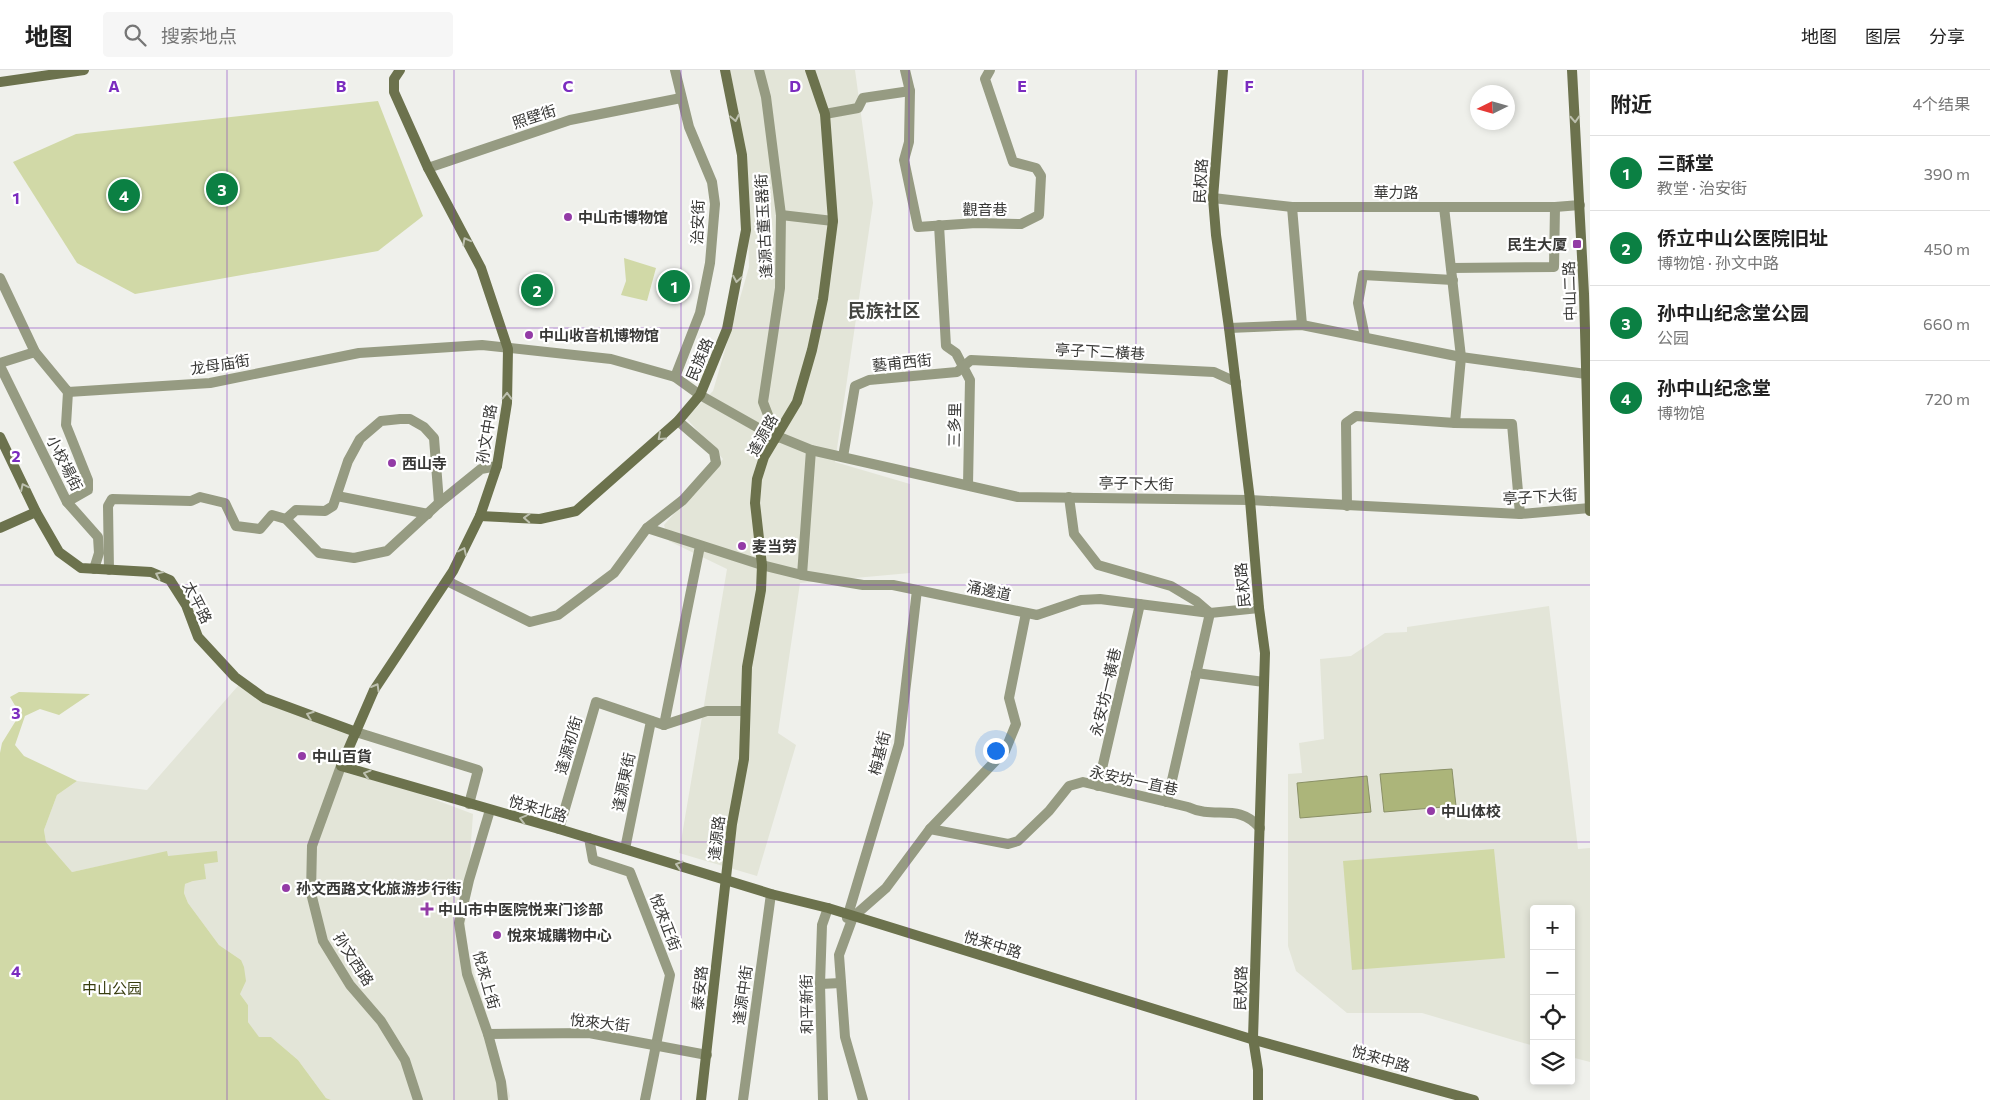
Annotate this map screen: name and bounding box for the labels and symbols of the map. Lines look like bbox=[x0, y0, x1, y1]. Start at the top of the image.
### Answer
text: A bbox=[108, 76, 120, 95]
text: B bbox=[336, 76, 347, 95]
text: C bbox=[563, 76, 574, 95]
text: D bbox=[789, 76, 801, 95]
text: E bbox=[1017, 76, 1027, 95]
text: F bbox=[1244, 76, 1254, 95]
north arrow bbox=[1470, 85, 1515, 130]
street label: 照壁街 bbox=[510, 100, 558, 132]
one-way arrow bbox=[729, 113, 740, 122]
one-way arrow bbox=[1570, 115, 1581, 123]
street label: 民权路 bbox=[1190, 158, 1210, 204]
pin: 3 bbox=[206, 170, 238, 208]
street label: 逢源古董玉器街 bbox=[751, 173, 775, 279]
pin: 4 bbox=[108, 176, 140, 214]
street label: 華力路 bbox=[1373, 183, 1419, 201]
text: 1 bbox=[12, 188, 20, 207]
street label: 治安街 bbox=[687, 199, 707, 245]
street label: 觀音巷 bbox=[962, 200, 1008, 218]
place label: 中山市博物馆 bbox=[578, 208, 668, 226]
marker: 中山市博物馆 bbox=[562, 211, 574, 223]
place label: 民生大厦 bbox=[1507, 235, 1567, 253]
one-way arrow bbox=[463, 237, 473, 246]
marker: 民生大厦 bbox=[1571, 238, 1583, 250]
street label: 中山二路 bbox=[1559, 261, 1579, 321]
pin: 1 bbox=[658, 267, 690, 305]
pin: 2 bbox=[521, 271, 553, 309]
one-way arrow bbox=[732, 274, 742, 283]
district label: 民族社区 bbox=[848, 299, 920, 321]
place label: 中山收音机博物馆 bbox=[539, 326, 659, 344]
marker: 中山收音机博物馆 bbox=[523, 329, 535, 341]
street label: 民族路 bbox=[682, 335, 716, 383]
street label: 亭子下二橫巷 bbox=[1055, 340, 1145, 362]
street label: 龙母庙街 bbox=[189, 350, 251, 378]
street label: 藝甫西街 bbox=[871, 350, 933, 374]
one-way arrow bbox=[502, 391, 512, 399]
street label: 三多里 bbox=[945, 402, 963, 448]
street label: 孙文中路 bbox=[472, 403, 500, 465]
street label: 逢源路 bbox=[743, 411, 781, 459]
one-way arrow bbox=[657, 431, 666, 440]
street label: 小校場街 bbox=[43, 432, 87, 494]
text: 2 bbox=[11, 446, 21, 465]
place label: 西山寺 bbox=[402, 454, 447, 472]
marker: 西山寺 bbox=[386, 457, 398, 469]
street label: 亭子下大街 bbox=[1098, 473, 1174, 493]
one-way arrow bbox=[20, 483, 30, 492]
street label: 亭子下大街 bbox=[1502, 485, 1578, 507]
one-way arrow bbox=[523, 513, 531, 524]
place label: 麦当劳 bbox=[752, 537, 797, 555]
marker: 麦当劳 bbox=[736, 540, 748, 552]
one-way arrow bbox=[457, 547, 467, 556]
street label: 民权路 bbox=[1231, 562, 1253, 608]
one-way arrow bbox=[155, 571, 164, 582]
street label: 涌邊道 bbox=[965, 577, 1013, 603]
street label: 太平路 bbox=[180, 578, 216, 626]
street label: 永安坊一橫巷 bbox=[1086, 646, 1124, 738]
one-way arrow bbox=[369, 684, 379, 693]
text: 3 bbox=[11, 703, 21, 722]
one-way arrow bbox=[306, 711, 315, 721]
street label: 逢源初街 bbox=[551, 714, 585, 776]
street label: 梅基街 bbox=[865, 729, 893, 777]
your location bbox=[983, 738, 1009, 764]
place label: 中山百貨 bbox=[312, 747, 372, 765]
marker: 中山百貨 bbox=[296, 750, 308, 762]
street label: 逢源東街 bbox=[608, 751, 638, 813]
street label: 永安坊一直巷 bbox=[1088, 762, 1180, 798]
one-way arrow bbox=[364, 769, 372, 779]
street label: 悦来北路 bbox=[507, 791, 569, 825]
place label: 中山体校 bbox=[1441, 802, 1501, 820]
marker: 中山体校 bbox=[1425, 805, 1437, 817]
one-way arrow bbox=[519, 814, 528, 825]
street label: 逢源路 bbox=[704, 815, 728, 861]
one-way arrow bbox=[676, 861, 684, 871]
place label: 孙文西路文化旅游步行街 bbox=[296, 879, 461, 897]
marker: 孙文西路文化旅游步行街 bbox=[280, 882, 292, 894]
street label: 悅來正街 bbox=[647, 891, 685, 953]
place label: 中山市中医院悦来门诊部 bbox=[438, 900, 603, 918]
marker: 中山市中医院悦来门诊部 bbox=[420, 902, 434, 916]
place label: 悅來城購物中心 bbox=[507, 926, 612, 944]
street label: 悦来中路 bbox=[962, 927, 1024, 961]
street label: 孙文西路 bbox=[330, 929, 378, 989]
marker: 悅來城購物中心 bbox=[491, 929, 503, 941]
street label: 悅來上街 bbox=[470, 949, 504, 1011]
text: 4 bbox=[11, 961, 21, 980]
street label: 逢源中街 bbox=[729, 964, 755, 1026]
street label: 泰安路 bbox=[688, 965, 710, 1011]
street label: 民权路 bbox=[1230, 965, 1250, 1011]
street label: 和平新街 bbox=[796, 974, 816, 1034]
park label: 中山公园 bbox=[82, 979, 142, 997]
street label: 悅來大街 bbox=[569, 1010, 631, 1034]
street label: 悦来中路 bbox=[1350, 1041, 1412, 1075]

